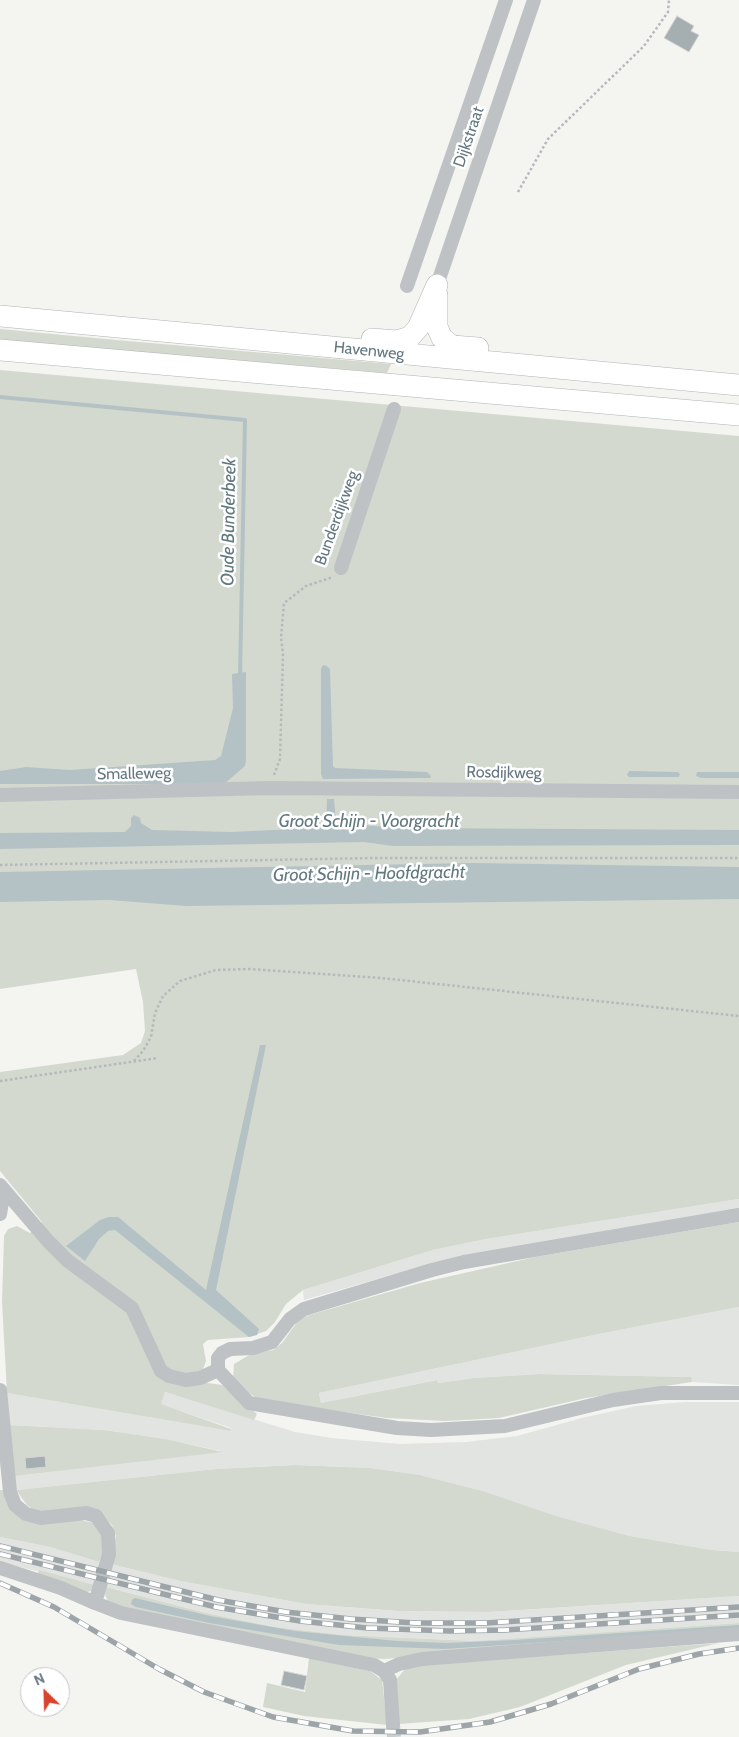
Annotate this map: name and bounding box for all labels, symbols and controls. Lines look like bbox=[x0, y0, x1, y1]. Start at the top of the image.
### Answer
street label: Dijkstraat bbox=[450, 104, 488, 170]
street label: Havenweg bbox=[333, 338, 405, 364]
water label: Oude Bunderbeek bbox=[217, 458, 241, 586]
street label: Bunderdijkweg bbox=[311, 468, 363, 568]
street label: Rosdijkweg bbox=[466, 763, 542, 783]
street label: Smalleweg bbox=[97, 764, 171, 784]
water label: Groot Schijn - Voorgracht bbox=[279, 811, 459, 833]
water label: Groot Schijn - Hoofdgracht bbox=[273, 862, 465, 886]
north arrow bbox=[20, 1667, 70, 1717]
text: N bbox=[31, 1669, 47, 1689]

